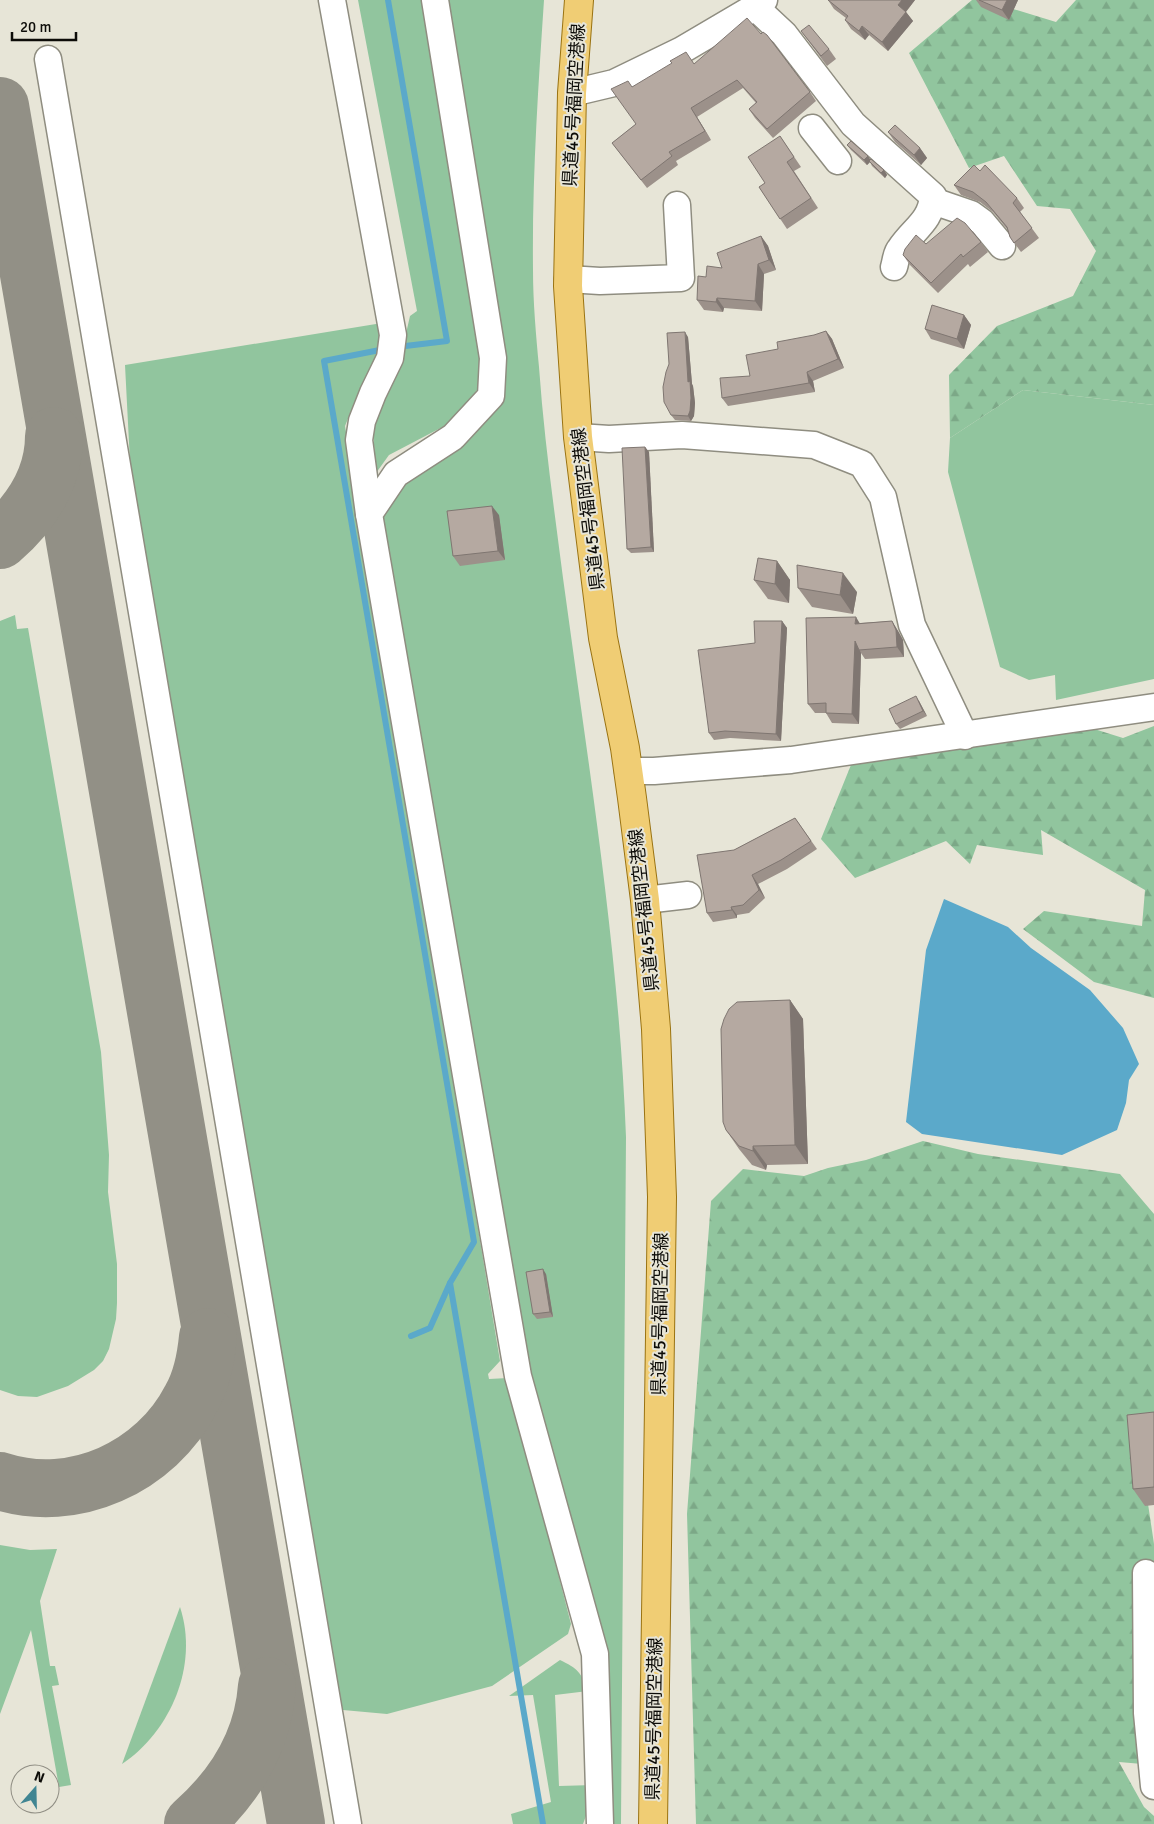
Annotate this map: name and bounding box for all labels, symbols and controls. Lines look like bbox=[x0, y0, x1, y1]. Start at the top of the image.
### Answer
scale bar bbox=[12, 10, 76, 42]
text: 20 m bbox=[20, 18, 51, 36]
street label: 県道45号福岡空港線 bbox=[559, 23, 589, 187]
street label: 県道45号福岡空港線 bbox=[567, 427, 609, 591]
street label: 県道45号福岡空港線 bbox=[625, 828, 663, 992]
street label: 県道45号福岡空港線 bbox=[648, 1232, 672, 1396]
street label: 県道45号福岡空港線 bbox=[642, 1637, 666, 1801]
north arrow bbox=[10, 1764, 60, 1814]
text: N bbox=[32, 1768, 47, 1787]

